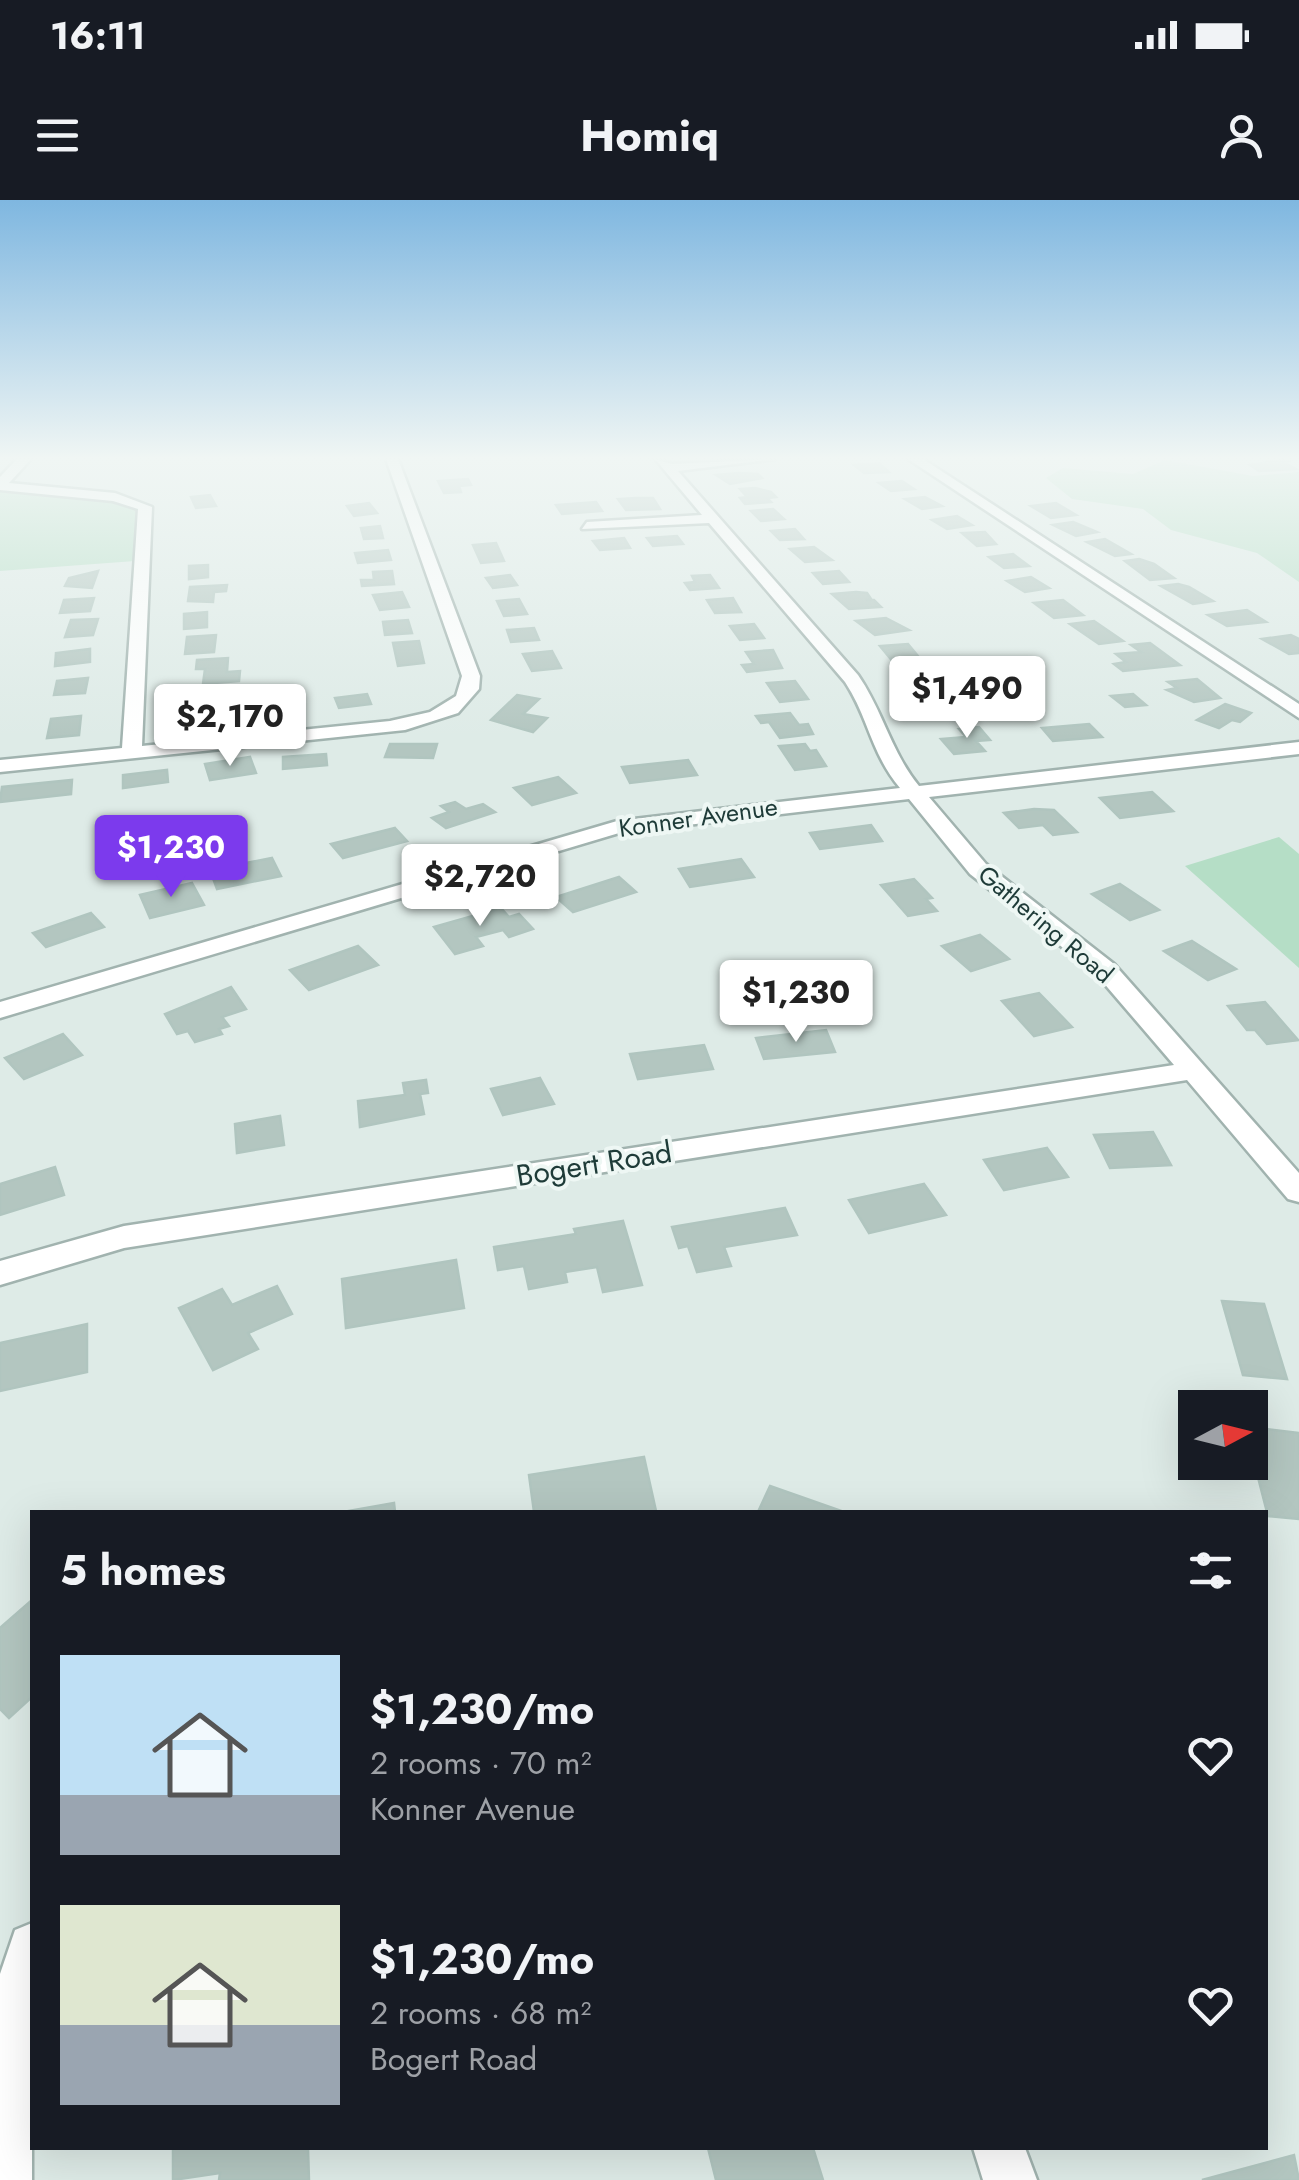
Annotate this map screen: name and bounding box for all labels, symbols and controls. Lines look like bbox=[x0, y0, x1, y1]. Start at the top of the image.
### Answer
text: 16:11 bbox=[50, 8, 146, 63]
text: Homiq bbox=[580, 103, 719, 168]
icon: menu bbox=[30, 108, 85, 163]
icon: person bbox=[1214, 108, 1269, 163]
pin: $1,490 bbox=[886, 656, 1048, 741]
text: $1,490 bbox=[911, 665, 1023, 711]
pin: $2,170 bbox=[149, 684, 311, 769]
text: $2,170 bbox=[176, 693, 284, 739]
street label: Konner Avenue bbox=[616, 788, 780, 846]
pin: $1,230 bbox=[90, 815, 252, 900]
text: $1,230 bbox=[117, 824, 225, 870]
pin: $2,720 bbox=[399, 844, 561, 929]
text: $2,720 bbox=[424, 853, 536, 899]
street label: Gathering Road bbox=[970, 856, 1122, 992]
pin: $1,230 bbox=[715, 960, 877, 1045]
text: $1,230 bbox=[742, 969, 850, 1015]
street label: Bogert Road bbox=[513, 1130, 675, 1197]
north arrow bbox=[1178, 1390, 1268, 1480]
map controls bbox=[1178, 1390, 1268, 1480]
text: 5 homes bbox=[60, 1540, 226, 1601]
icon: filters bbox=[1183, 1543, 1238, 1598]
text: $1,230/mo bbox=[370, 1679, 594, 1740]
icon: home bbox=[140, 1695, 260, 1815]
icon: heart bbox=[1183, 1728, 1238, 1783]
text: 2 rooms · 70 m² bbox=[370, 1740, 592, 1786]
text: Konner Avenue bbox=[370, 1786, 575, 1832]
text: $1,230/mo bbox=[370, 1929, 594, 1990]
icon: home bbox=[140, 1945, 260, 2065]
icon: heart bbox=[1183, 1978, 1238, 2033]
text: 2 rooms · 68 m² bbox=[370, 1990, 591, 2036]
text: Bogert Road bbox=[370, 2036, 537, 2082]

